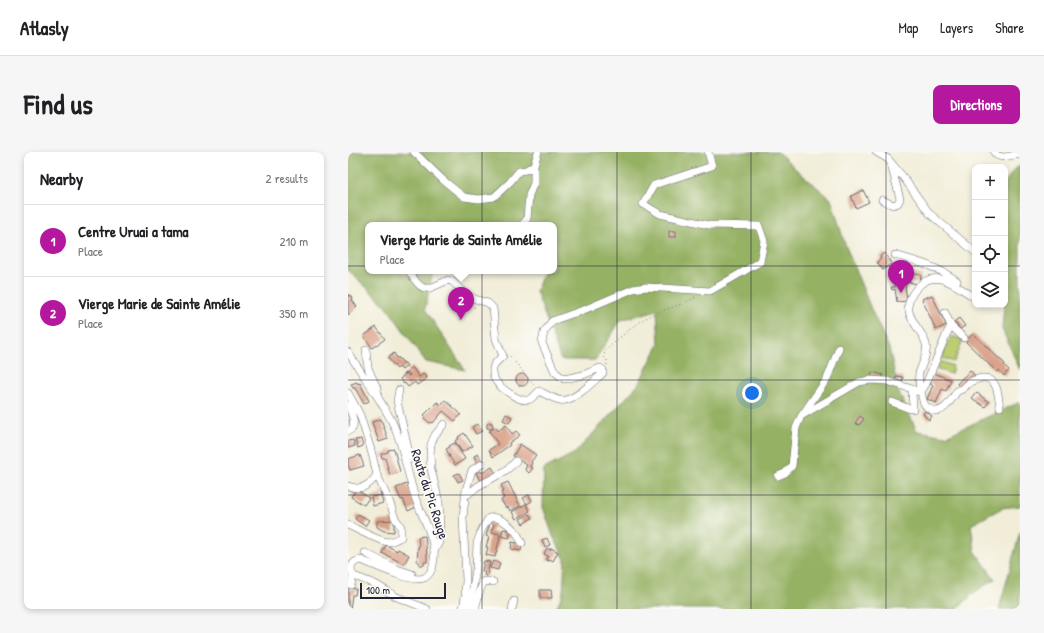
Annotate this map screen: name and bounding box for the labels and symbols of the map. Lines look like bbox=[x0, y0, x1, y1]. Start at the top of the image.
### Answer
pin: 1 bbox=[888, 260, 914, 293]
pin: 2 bbox=[448, 287, 474, 320]
your location bbox=[742, 383, 762, 403]
street label: Route du Pic Rouge bbox=[406, 446, 454, 542]
scale bar bbox=[360, 581, 446, 600]

